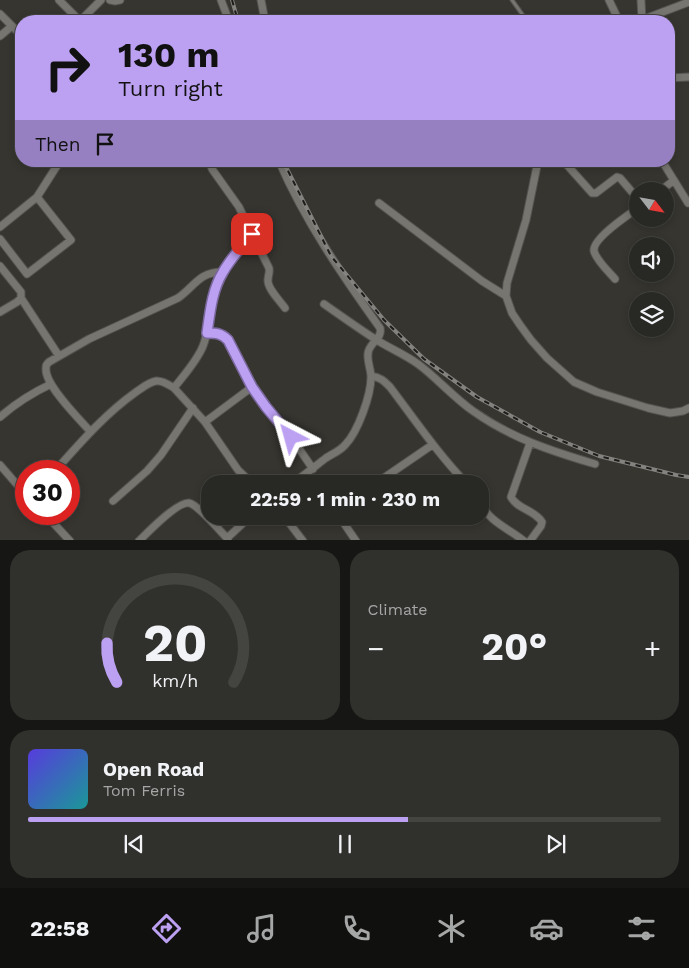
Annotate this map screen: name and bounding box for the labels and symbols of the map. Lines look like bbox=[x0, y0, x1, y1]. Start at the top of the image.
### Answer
north arrow bbox=[629, 182, 674, 228]
pin bbox=[231, 213, 273, 255]
position arrow bbox=[264, 410, 316, 462]
speed limit sign: 30 bbox=[15, 460, 80, 525]

